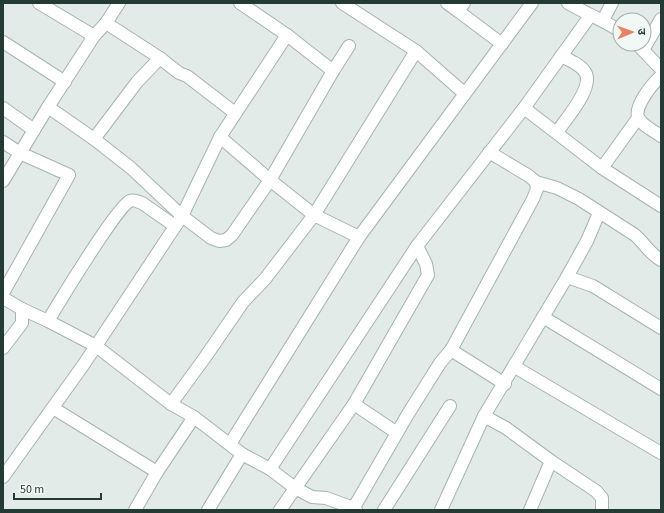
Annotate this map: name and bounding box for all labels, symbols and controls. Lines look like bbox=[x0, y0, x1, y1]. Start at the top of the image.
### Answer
north arrow bbox=[612, 12, 652, 52]
text: उ bbox=[634, 28, 649, 36]
scale bar bbox=[14, 475, 101, 501]
text: 50 m bbox=[20, 481, 44, 498]

